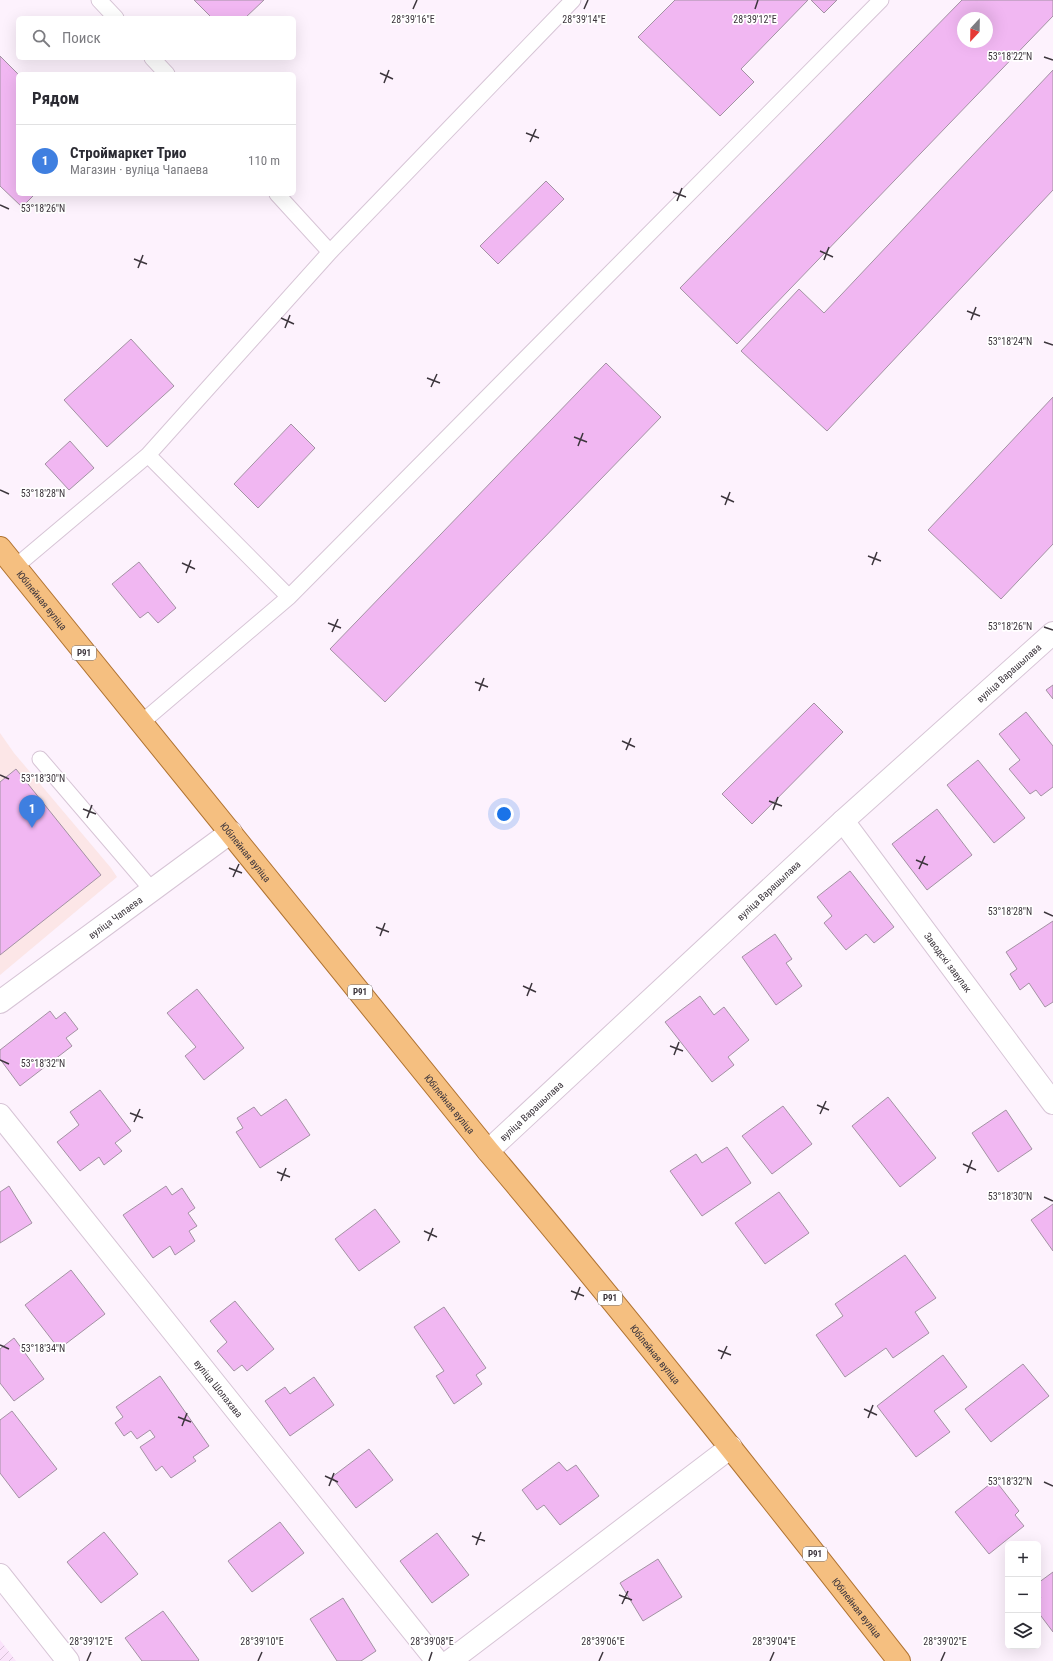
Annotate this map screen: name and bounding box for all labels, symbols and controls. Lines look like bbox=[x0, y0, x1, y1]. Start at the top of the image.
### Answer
north arrow bbox=[957, 12, 993, 48]
text: 28°39'16"E bbox=[391, 14, 435, 25]
text: 28°39'14"E bbox=[562, 14, 606, 25]
text: 28°39'12"E bbox=[733, 14, 777, 25]
search box bbox=[16, 16, 296, 60]
icon: search bbox=[30, 27, 52, 49]
text: Поиск bbox=[62, 29, 101, 47]
text: 53°18'22"N bbox=[988, 51, 1032, 62]
text: Рядом bbox=[32, 88, 79, 108]
text: Строймаркет Трио bbox=[70, 144, 186, 162]
text: 1 bbox=[42, 153, 48, 168]
text: 110 m bbox=[248, 153, 280, 168]
text: Магазин · вуліца Чапаева bbox=[70, 162, 208, 177]
text: 53°18'26"N bbox=[21, 203, 65, 214]
text: 53°18'24"N bbox=[988, 336, 1032, 347]
text: 53°18'28"N bbox=[21, 488, 65, 499]
street label: Юбілейная вуліца bbox=[14, 569, 69, 632]
text: 53°18'26"N bbox=[988, 621, 1032, 632]
street label: вуліца Варашылава bbox=[975, 641, 1043, 705]
road number: Р91 bbox=[72, 646, 96, 660]
text: 53°18'30"N bbox=[21, 773, 65, 784]
pin: 1 bbox=[19, 795, 45, 828]
your location bbox=[494, 804, 514, 824]
street label: Юбілейная вуліца bbox=[218, 820, 273, 884]
street label: вуліца Варашылава bbox=[735, 858, 803, 923]
street label: вуліца Чапаева bbox=[86, 894, 145, 941]
text: 53°18'28"N bbox=[988, 906, 1032, 917]
street label: Заводскі завулак bbox=[922, 930, 974, 995]
road number: Р91 bbox=[348, 985, 372, 999]
text: 53°18'32"N bbox=[21, 1058, 65, 1069]
street label: Юбілейная вуліца bbox=[422, 1072, 477, 1136]
street label: вуліца Варашылава bbox=[498, 1079, 566, 1143]
text: 53°18'30"N bbox=[988, 1191, 1032, 1202]
road number: Р91 bbox=[598, 1291, 622, 1305]
street label: Юбілейная вуліца bbox=[628, 1323, 682, 1386]
text: 53°18'34"N bbox=[21, 1343, 65, 1354]
street label: вуліца Шолахава bbox=[192, 1358, 245, 1420]
text: 53°18'32"N bbox=[988, 1476, 1032, 1487]
map controls bbox=[1005, 1541, 1041, 1649]
button: + bbox=[1005, 1541, 1041, 1577]
road number: Р91 bbox=[803, 1547, 827, 1561]
street label: Юбілейная вуліца bbox=[830, 1576, 884, 1640]
button: − bbox=[1005, 1577, 1041, 1613]
button: layers bbox=[1005, 1613, 1041, 1649]
text: 28°39'12"E bbox=[69, 1636, 113, 1647]
text: 28°39'10"E bbox=[240, 1636, 284, 1647]
text: 28°39'08"E bbox=[410, 1636, 454, 1647]
text: 28°39'06"E bbox=[581, 1636, 625, 1647]
text: 28°39'04"E bbox=[752, 1636, 796, 1647]
text: 28°39'02"E bbox=[923, 1636, 967, 1647]

